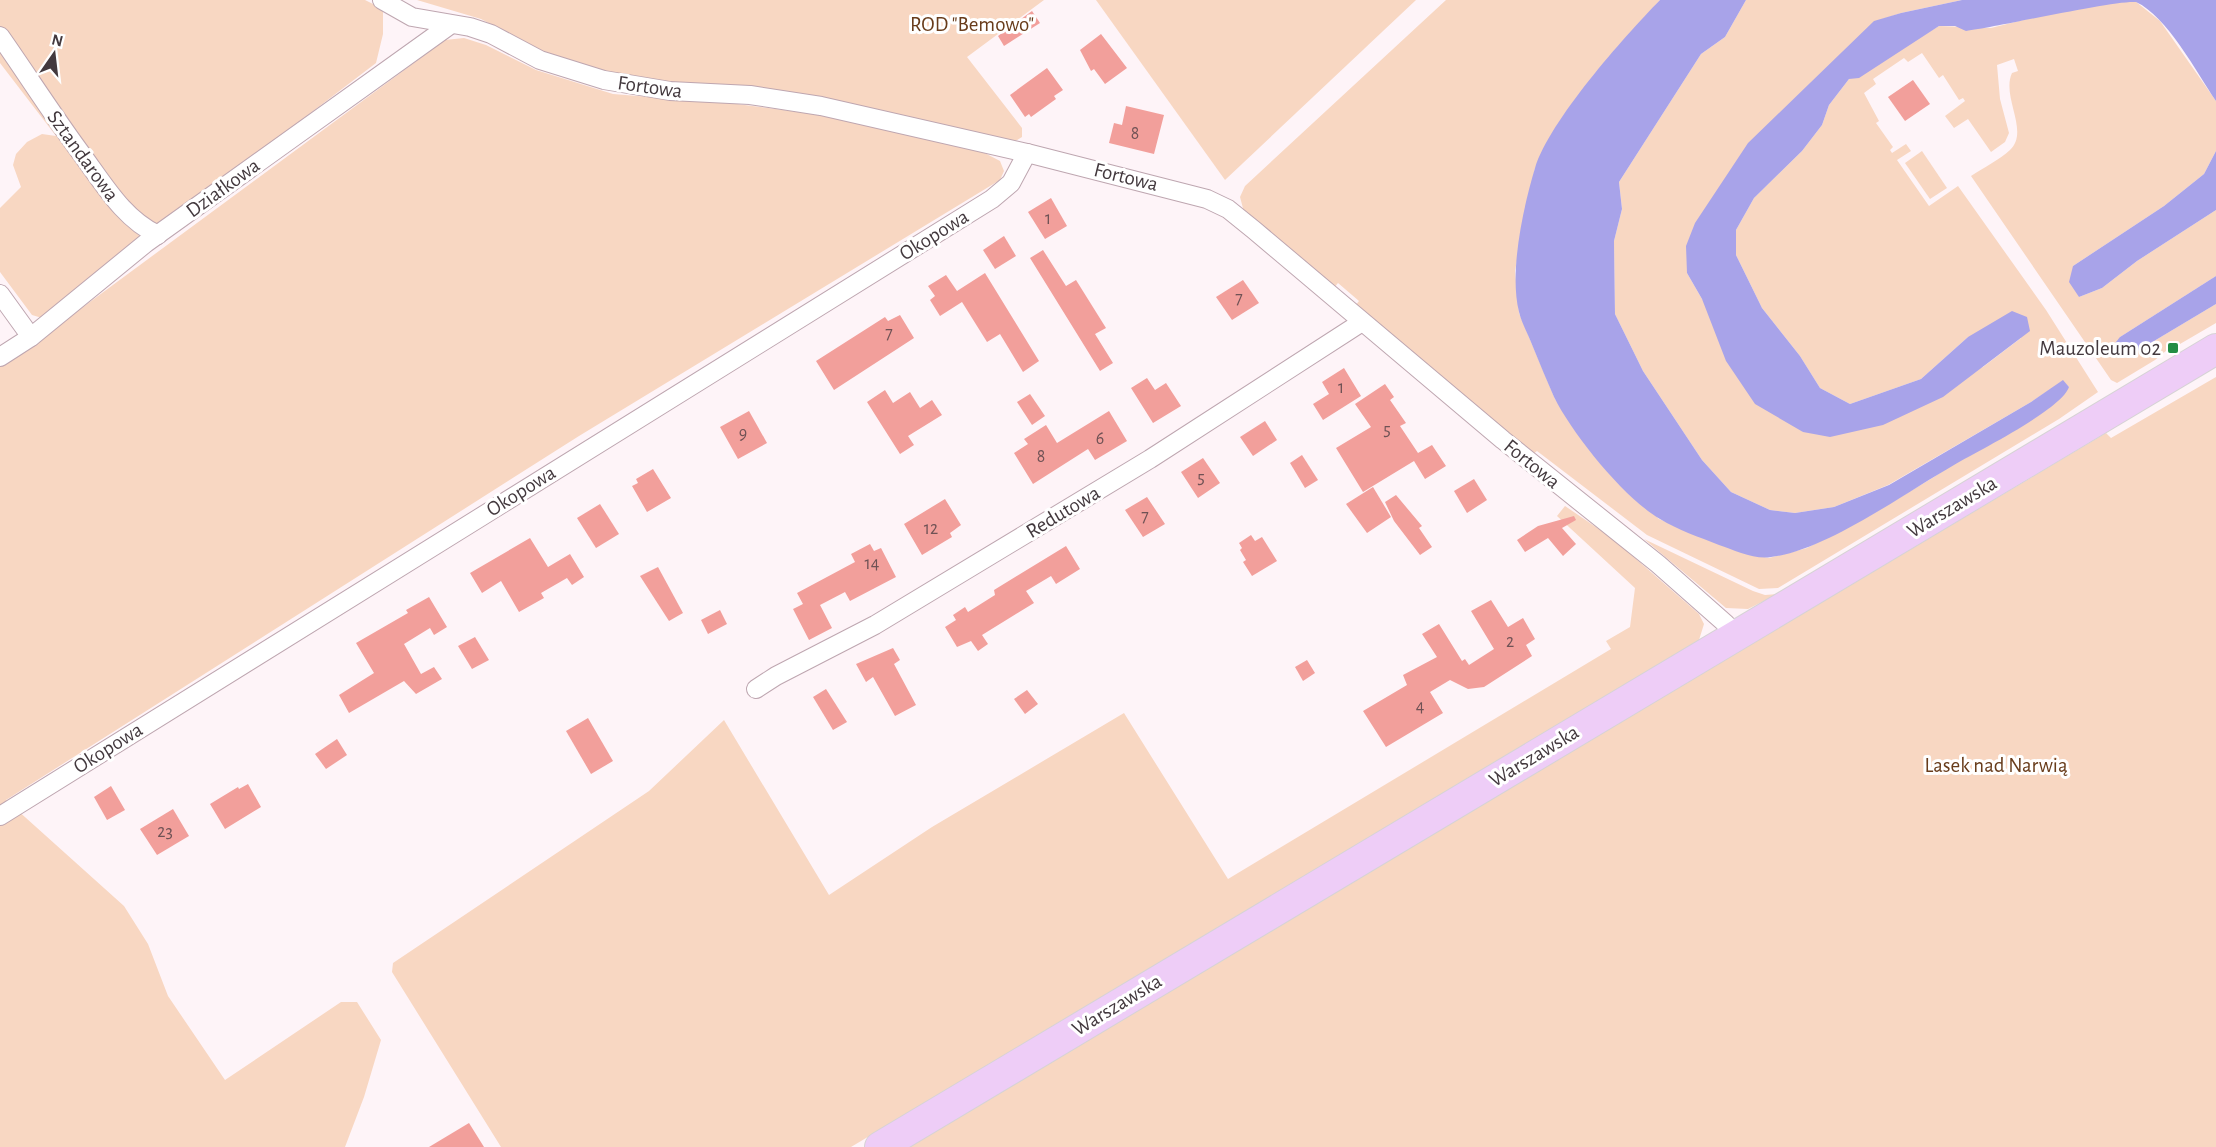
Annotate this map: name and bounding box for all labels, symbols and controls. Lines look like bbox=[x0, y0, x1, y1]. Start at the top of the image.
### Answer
park label: ROD "Bemowo" bbox=[910, 14, 1034, 35]
north arrow bbox=[24, 24, 84, 84]
text: N bbox=[50, 31, 65, 50]
street label: Fortowa bbox=[616, 72, 684, 102]
street label: Sztandarowa bbox=[43, 107, 123, 205]
house number: 8 bbox=[1131, 125, 1139, 143]
street label: Działkowa bbox=[182, 154, 264, 222]
street label: Fortowa bbox=[1092, 159, 1160, 195]
street label: Okopowa bbox=[896, 206, 973, 264]
house number: 1 bbox=[1045, 210, 1051, 228]
house number: 7 bbox=[1235, 290, 1243, 308]
house number: 7 bbox=[885, 325, 893, 343]
place label: Mauzoleum 02 bbox=[2039, 338, 2161, 359]
marker: Mauzoleum 02 bbox=[2166, 341, 2180, 355]
house number: 1 bbox=[1338, 379, 1344, 397]
house number: 5 bbox=[1383, 421, 1391, 439]
house number: 9 bbox=[739, 425, 747, 443]
house number: 6 bbox=[1096, 430, 1104, 448]
street label: Fortowa bbox=[1500, 435, 1564, 493]
house number: 8 bbox=[1037, 448, 1045, 466]
street label: Okopowa bbox=[483, 462, 560, 520]
house number: 5 bbox=[1197, 469, 1205, 487]
street label: Warszawska bbox=[1904, 472, 2001, 542]
street label: Redutowa bbox=[1022, 482, 1104, 542]
house number: 7 bbox=[1141, 508, 1149, 526]
house number: 12 bbox=[924, 520, 938, 538]
house number: 14 bbox=[865, 555, 880, 573]
house number: 2 bbox=[1506, 633, 1514, 651]
house number: 4 bbox=[1416, 698, 1425, 716]
street label: Okopowa bbox=[70, 719, 147, 777]
street label: Warszawska bbox=[1486, 721, 1583, 791]
park label: Lasek nad Narwią bbox=[1924, 755, 2068, 776]
house number: 23 bbox=[157, 823, 173, 841]
street label: Warszawska bbox=[1069, 970, 1166, 1040]

